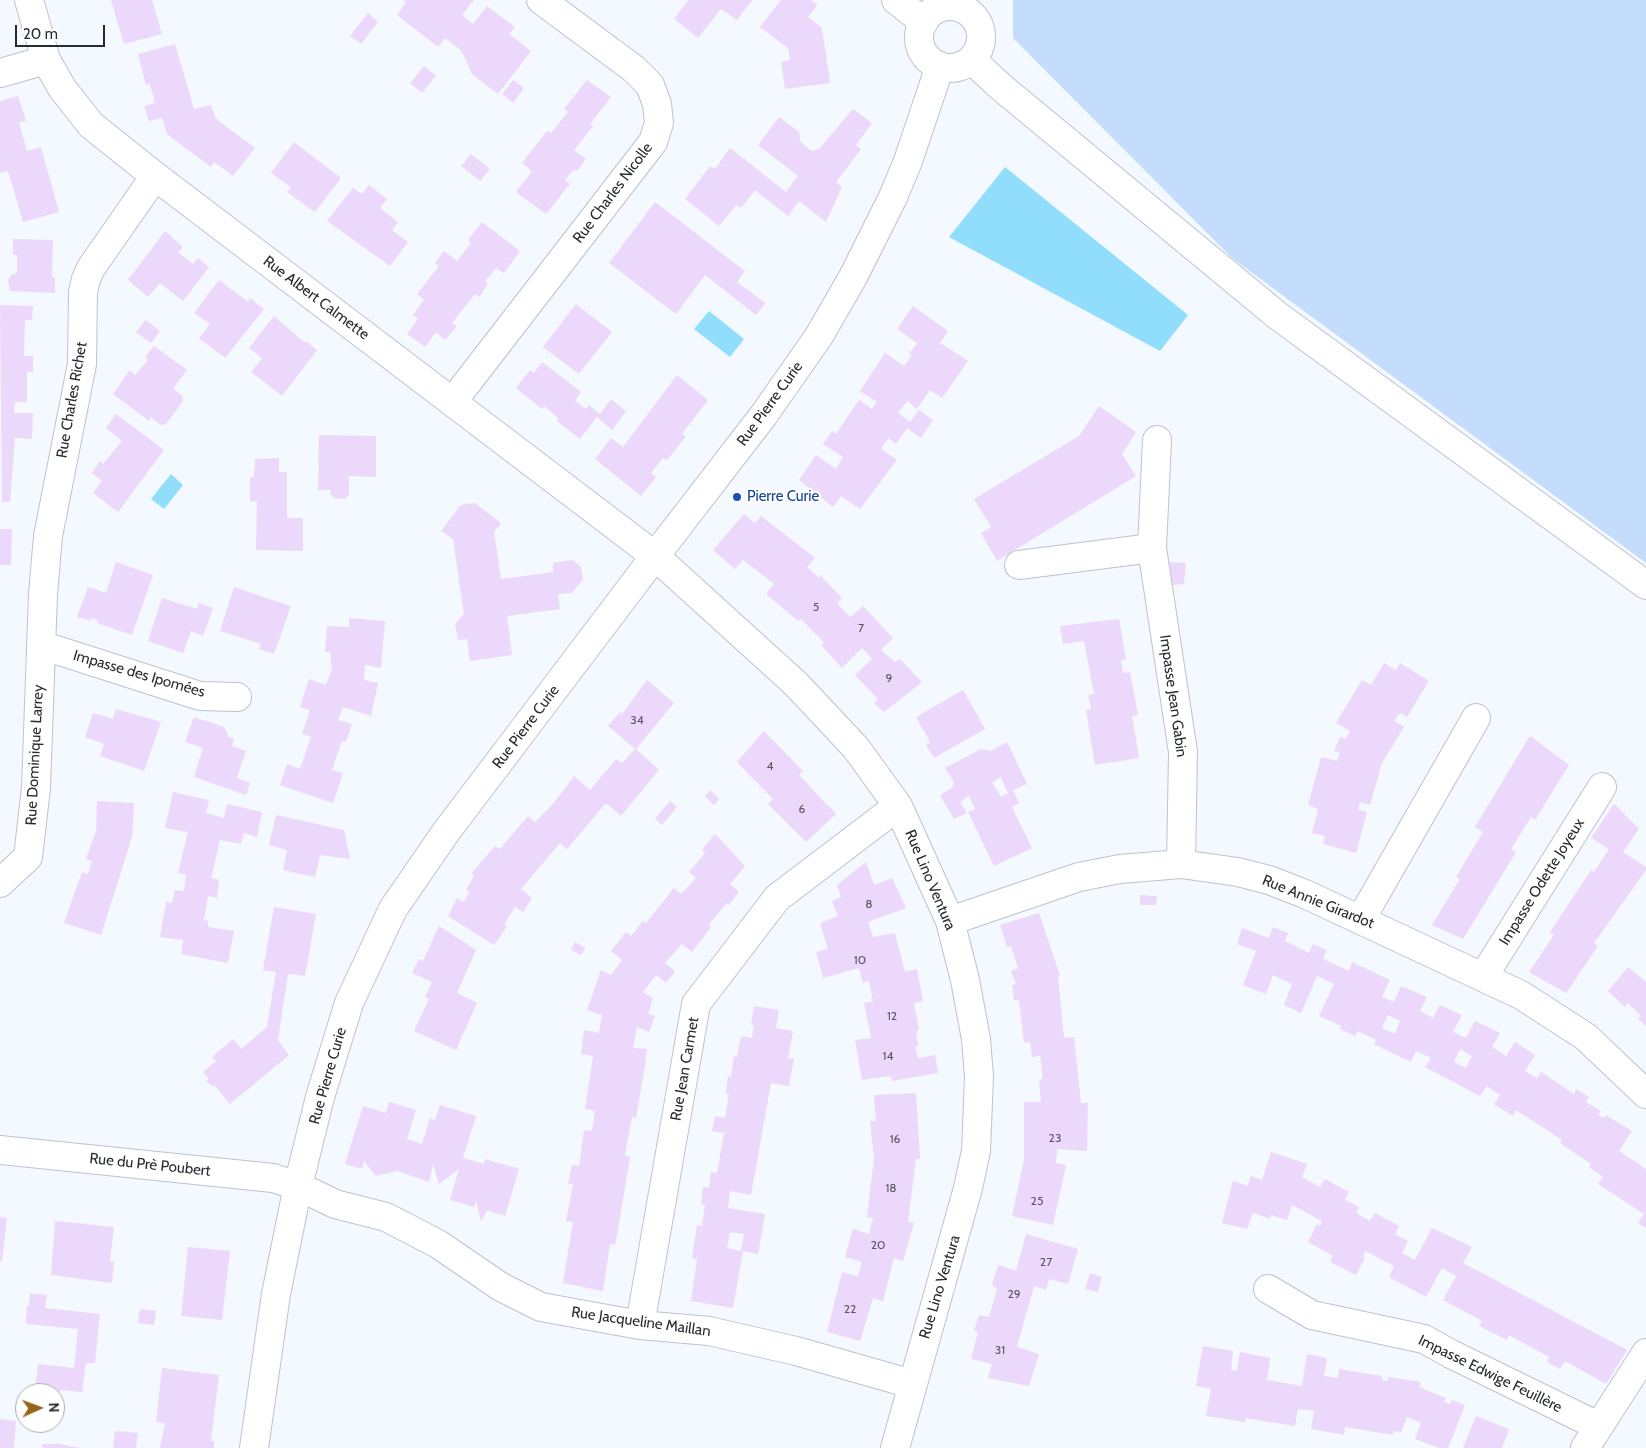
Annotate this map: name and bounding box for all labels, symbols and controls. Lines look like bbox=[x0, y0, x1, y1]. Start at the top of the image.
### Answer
scale bar bbox=[18, 15, 108, 47]
text: 20 m bbox=[23, 25, 58, 43]
street label: Rue Charles Nicolle bbox=[569, 139, 657, 247]
street label: Rue Albert Calmette bbox=[259, 252, 373, 344]
street label: Rue Charles Richet bbox=[53, 341, 91, 459]
street label: Rue Pierre Curie bbox=[733, 358, 807, 450]
place label: Pierre Curie bbox=[747, 488, 819, 506]
marker: Pierre Curie bbox=[731, 491, 743, 503]
house number: 5 bbox=[813, 600, 819, 614]
house number: 7 bbox=[858, 621, 864, 635]
street label: Impasse Jean Gabin bbox=[1156, 634, 1190, 758]
street label: Impasse des Ipomées bbox=[71, 647, 207, 701]
house number: 9 bbox=[886, 671, 892, 685]
street label: Rue Pierre Curie bbox=[489, 682, 563, 772]
street label: Rue Dominique Larrey bbox=[22, 684, 48, 826]
house number: 34 bbox=[630, 713, 644, 727]
house number: 4 bbox=[767, 759, 773, 773]
house number: 6 bbox=[799, 802, 805, 816]
street label: Impasse Odette Joyeux bbox=[1496, 815, 1588, 949]
street label: Rue Lino Ventura bbox=[901, 827, 959, 933]
street label: Rue Annie Girardot bbox=[1259, 871, 1377, 933]
house number: 8 bbox=[865, 897, 873, 911]
house number: 10 bbox=[854, 953, 866, 967]
house number: 12 bbox=[887, 1009, 897, 1023]
street label: Rue Jean Carmet bbox=[667, 1016, 703, 1122]
street label: Rue Pierre Curie bbox=[306, 1025, 350, 1127]
house number: 14 bbox=[883, 1049, 893, 1063]
house number: 23 bbox=[1049, 1131, 1061, 1145]
house number: 16 bbox=[890, 1132, 900, 1146]
street label: Rue du Prè Poubert bbox=[89, 1150, 211, 1180]
house number: 18 bbox=[885, 1181, 897, 1195]
house number: 25 bbox=[1031, 1194, 1043, 1208]
street label: Rue Lino Ventura bbox=[916, 1233, 964, 1341]
house number: 20 bbox=[871, 1238, 885, 1252]
house number: 27 bbox=[1040, 1255, 1052, 1269]
house number: 29 bbox=[1007, 1287, 1021, 1301]
house number: 22 bbox=[844, 1302, 856, 1316]
street label: Rue Jacqueline Maillan bbox=[570, 1303, 712, 1341]
street label: Impasse Edwige Feuillère bbox=[1415, 1331, 1565, 1417]
house number: 31 bbox=[995, 1343, 1005, 1357]
north arrow bbox=[15, 1383, 65, 1433]
text: N bbox=[45, 1402, 63, 1413]

